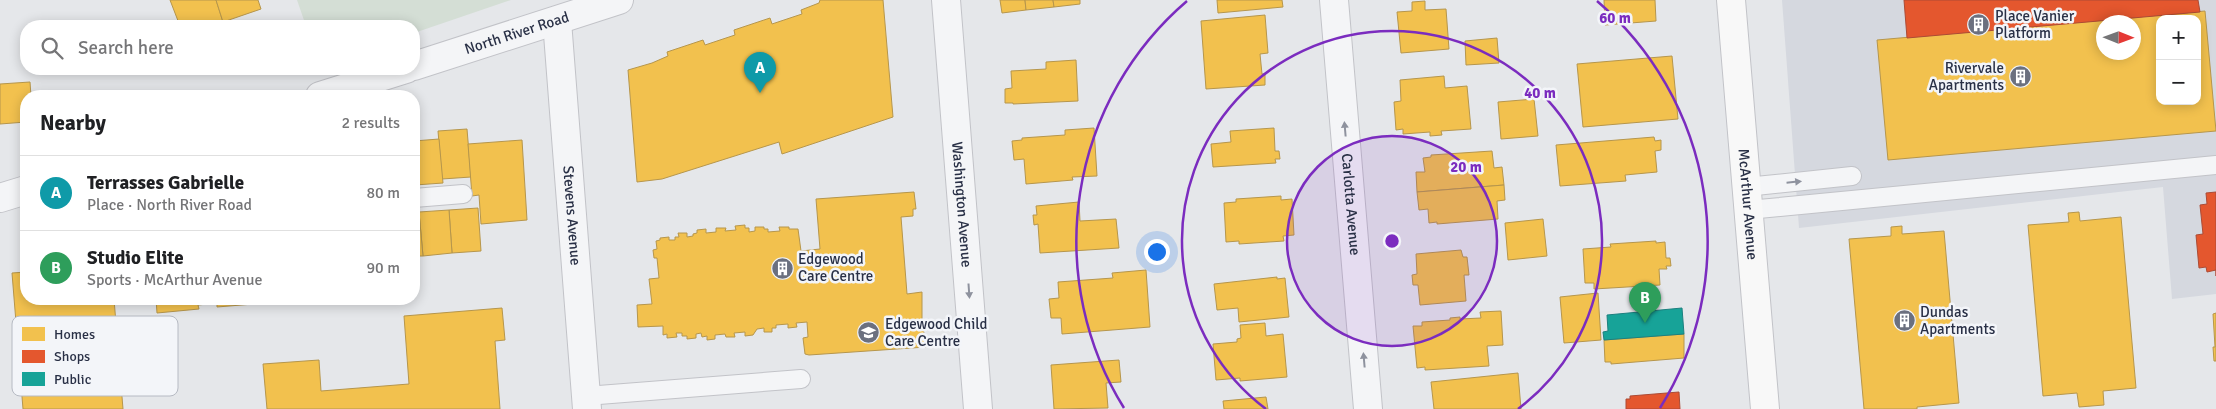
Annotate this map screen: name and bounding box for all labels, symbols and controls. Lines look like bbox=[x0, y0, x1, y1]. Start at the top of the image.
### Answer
place label: Place Vanier Platform bbox=[1995, 7, 2075, 42]
street label: North River Road bbox=[462, 8, 571, 58]
text: 60 m bbox=[1599, 9, 1631, 27]
building icon: Place Vanier Platform bbox=[1967, 13, 1991, 37]
north arrow bbox=[2096, 15, 2141, 60]
map controls bbox=[2156, 15, 2201, 105]
button: + bbox=[2156, 15, 2201, 60]
search box bbox=[20, 20, 420, 75]
icon: search bbox=[38, 34, 66, 62]
text: Search here bbox=[78, 36, 174, 60]
pin: A bbox=[744, 52, 776, 93]
place label: Rivervale Apartments bbox=[1929, 59, 2004, 94]
button: − bbox=[2156, 60, 2201, 105]
building icon: Rivervale Apartments bbox=[2008, 65, 2032, 89]
text: 40 m bbox=[1524, 84, 1556, 102]
text: Nearby bbox=[40, 110, 106, 136]
text: 2 results bbox=[341, 113, 400, 133]
one-way arrow bbox=[1340, 120, 1348, 136]
street label: Washington Avenue bbox=[948, 141, 976, 268]
street label: McArthur Avenue bbox=[1734, 148, 1762, 261]
street label: Carlotta Avenue bbox=[1338, 153, 1364, 256]
text: 20 m bbox=[1450, 158, 1482, 176]
street label: Stevens Avenue bbox=[559, 165, 585, 266]
text: Terrasses Gabrielle bbox=[87, 171, 244, 195]
one-way arrow bbox=[1786, 178, 1802, 186]
text: A bbox=[51, 183, 61, 203]
text: 80 m bbox=[366, 183, 400, 203]
text: Place · North River Road bbox=[87, 195, 252, 215]
centre of rings bbox=[1383, 232, 1401, 250]
your location bbox=[1144, 239, 1170, 265]
text: Studio Elite bbox=[87, 246, 184, 270]
place label: Edgewood Care Centre bbox=[798, 250, 873, 285]
building icon: Edgewood Care Centre bbox=[770, 256, 794, 280]
text: B bbox=[51, 258, 61, 278]
text: 90 m bbox=[366, 258, 400, 278]
text: Sports · McArthur Avenue bbox=[87, 270, 262, 290]
pin: B bbox=[1629, 282, 1661, 323]
one-way arrow bbox=[965, 283, 973, 299]
place label: Dundas Apartments bbox=[1920, 303, 1996, 338]
building icon: Dundas Apartments bbox=[1892, 309, 1916, 333]
place label: Edgewood Child Care Centre bbox=[885, 315, 988, 350]
legend bbox=[12, 316, 178, 396]
school or university icon: Edgewood Child Care Centre bbox=[857, 321, 881, 345]
text: Homes bbox=[54, 326, 95, 343]
text: Shops bbox=[54, 348, 90, 365]
one-way arrow bbox=[1360, 352, 1368, 368]
text: Public bbox=[54, 371, 92, 388]

